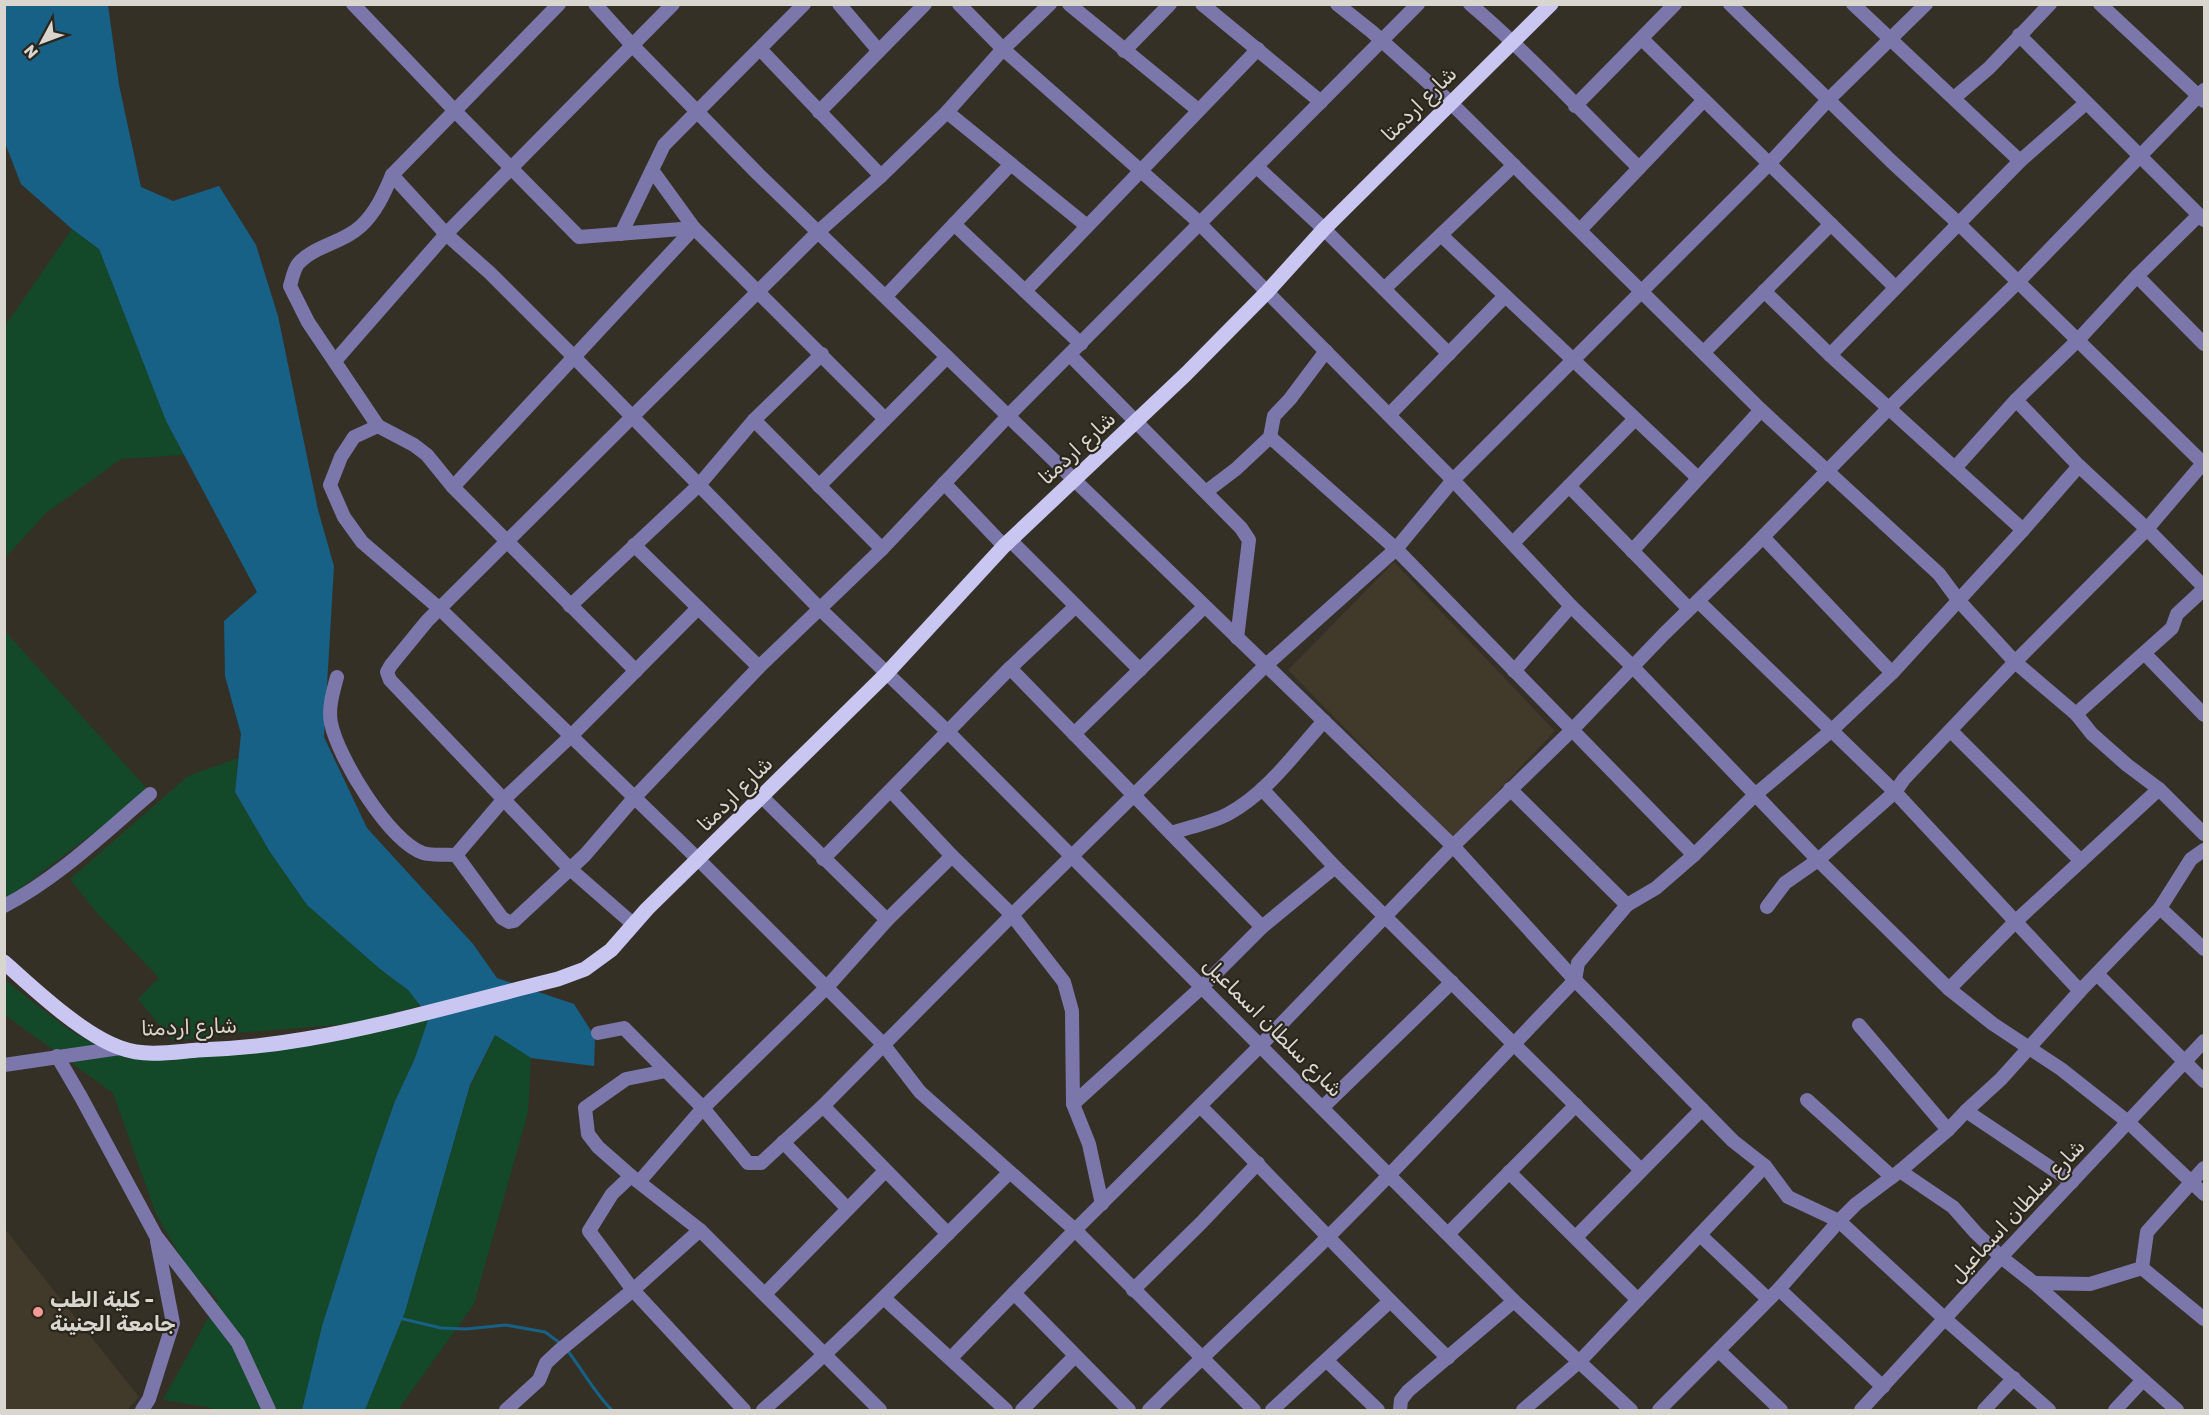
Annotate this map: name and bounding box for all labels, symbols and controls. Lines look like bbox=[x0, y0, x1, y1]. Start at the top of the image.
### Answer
north arrow bbox=[12, 12, 72, 72]
text: N bbox=[20, 41, 42, 62]
street label: شارع اردمتا bbox=[1376, 61, 1463, 148]
street label: شارع اردمتا bbox=[1033, 406, 1122, 491]
street label: شارع اردمتا bbox=[692, 751, 779, 838]
street label: شارع سلطان اسماعيل bbox=[1197, 952, 1348, 1103]
street label: شارع اردمتا bbox=[141, 1012, 238, 1043]
street label: شارع سلطان اسماعيل bbox=[1944, 1134, 2091, 1289]
place label: كلية الطب - جامعة الجنينة bbox=[50, 1287, 176, 1336]
marker: كلية الطب - جامعة الجنينة bbox=[31, 1305, 45, 1319]

